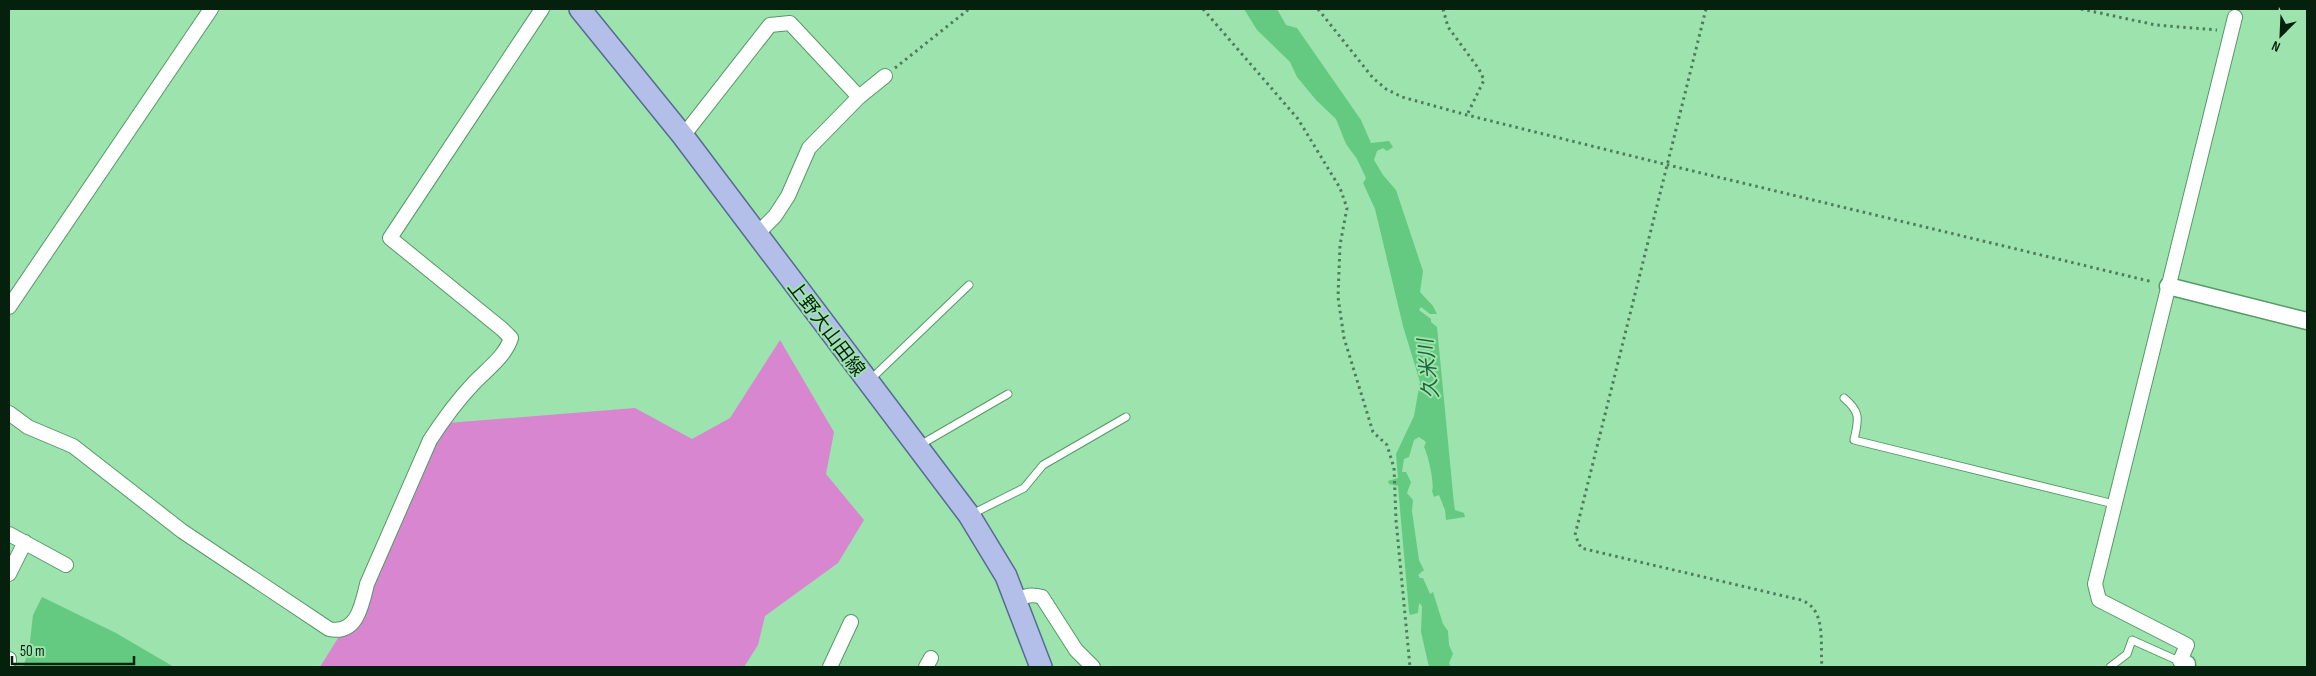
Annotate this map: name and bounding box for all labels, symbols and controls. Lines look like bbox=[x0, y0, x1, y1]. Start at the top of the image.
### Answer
north arrow bbox=[2256, 10, 2306, 60]
text: N bbox=[2269, 37, 2283, 56]
street label: 上野大山田線 bbox=[782, 276, 869, 381]
water label: 久米川 bbox=[1414, 336, 1444, 400]
scale bar bbox=[12, 634, 135, 666]
text: 50 m bbox=[20, 642, 45, 661]

